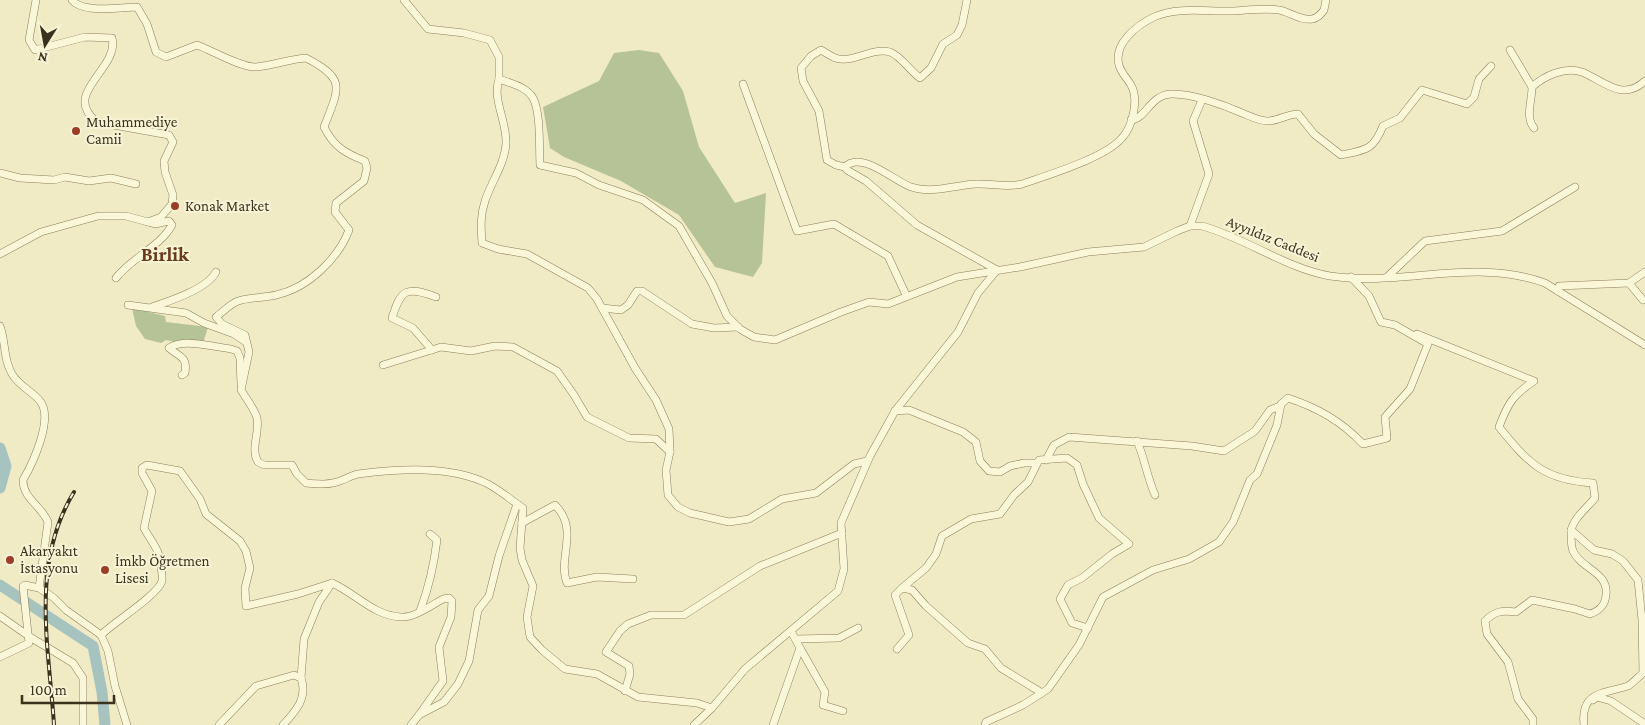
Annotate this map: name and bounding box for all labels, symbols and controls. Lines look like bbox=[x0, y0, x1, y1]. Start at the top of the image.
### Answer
north arrow bbox=[20, 20, 70, 70]
text: N bbox=[36, 49, 49, 67]
place label: Muhammediye Camii bbox=[86, 114, 178, 147]
marker: Muhammediye Camii bbox=[70, 125, 82, 137]
place label: Konak Market bbox=[185, 198, 270, 214]
marker: Konak Market bbox=[169, 200, 181, 212]
street label: Ayyıldız Caddesi bbox=[1224, 213, 1322, 266]
district label: Birlik bbox=[141, 243, 190, 265]
place label: Akaryakıt İstasyonu bbox=[20, 543, 79, 577]
place label: İmkb Öğretmen Lisesi bbox=[115, 553, 210, 586]
marker: Akaryakıt İstasyonu bbox=[4, 554, 16, 566]
marker: İmkb Öğretmen Lisesi bbox=[99, 564, 111, 576]
scale bar bbox=[22, 672, 115, 704]
text: 100 m bbox=[30, 682, 67, 698]

